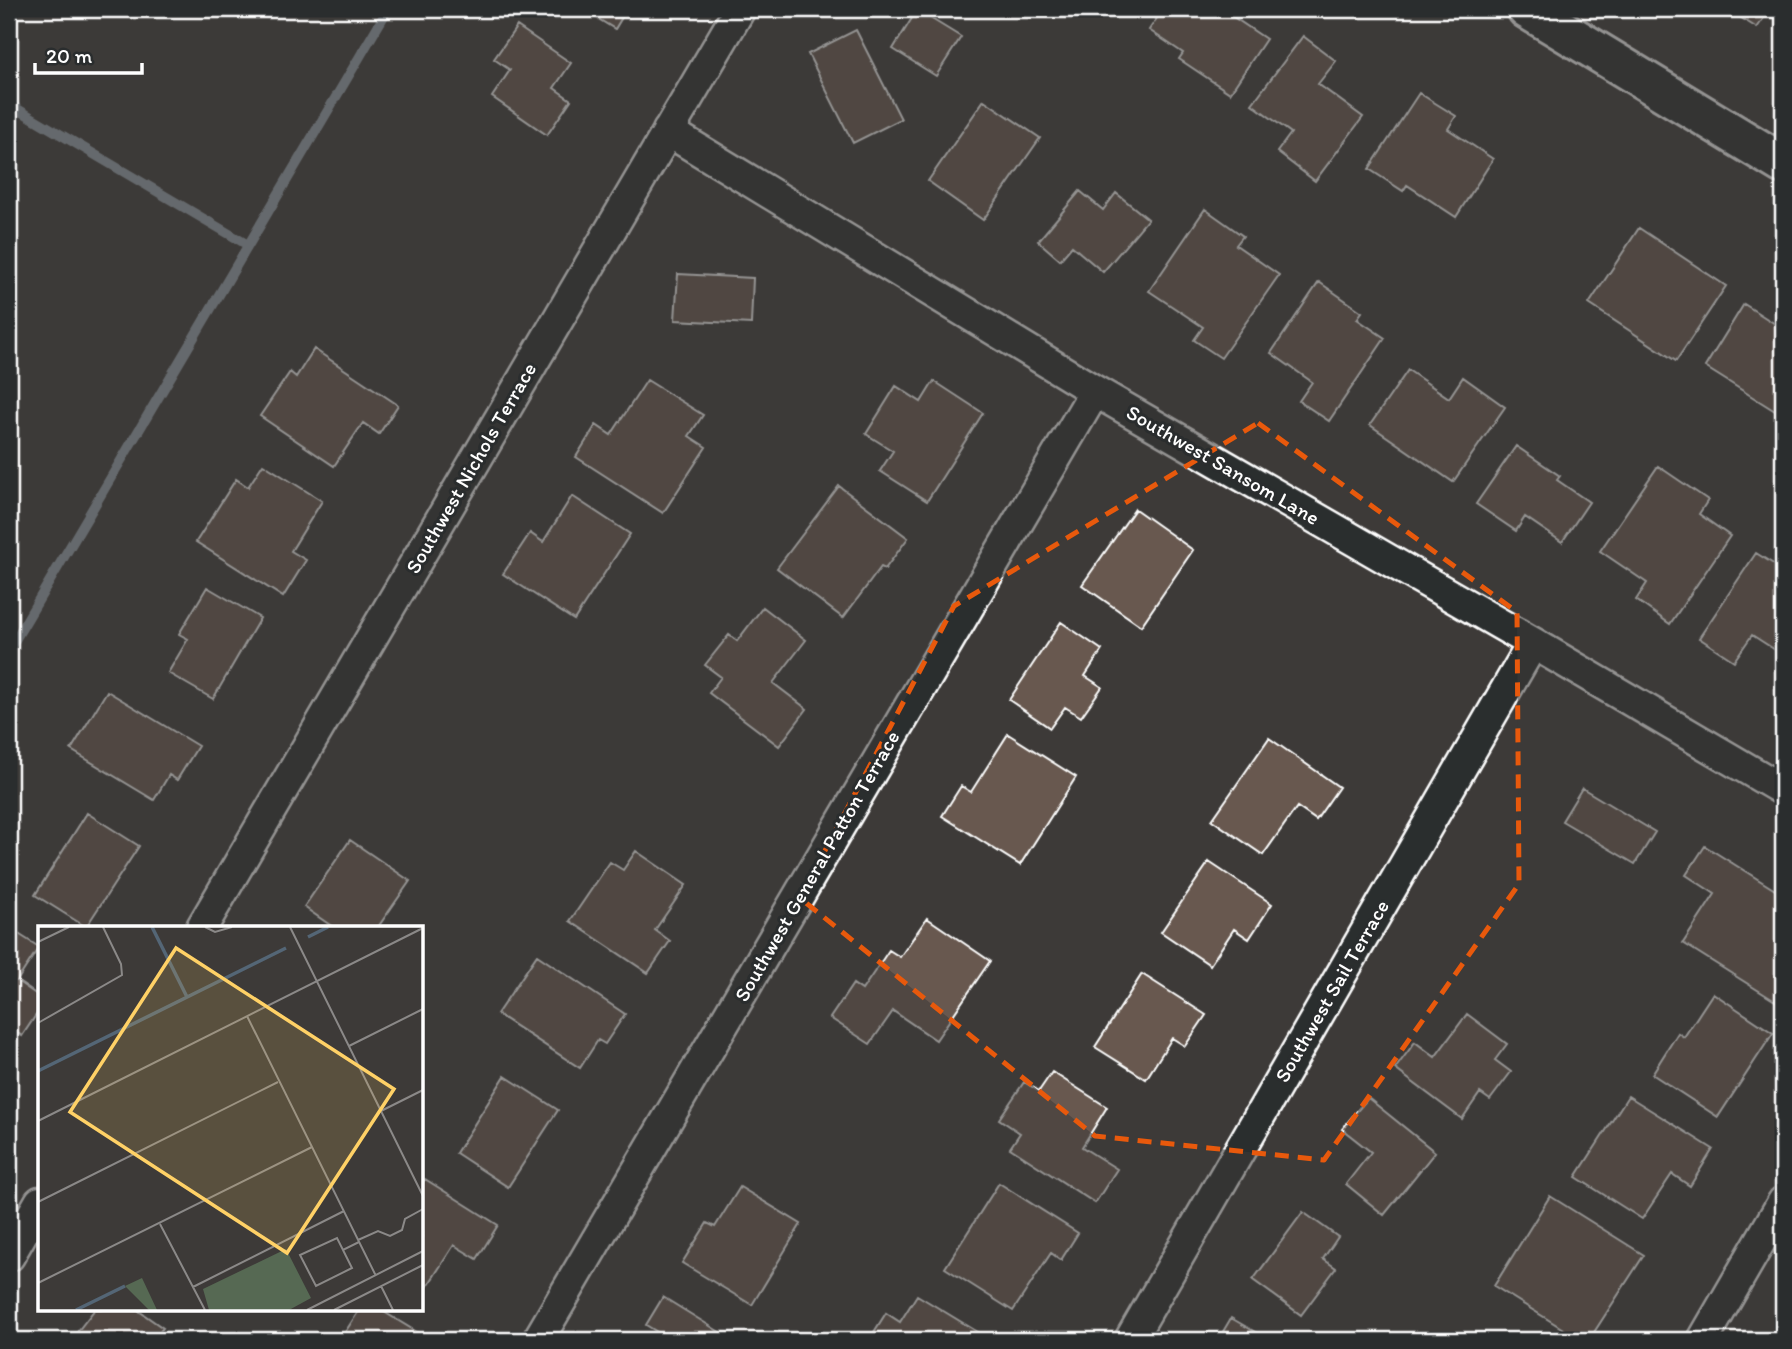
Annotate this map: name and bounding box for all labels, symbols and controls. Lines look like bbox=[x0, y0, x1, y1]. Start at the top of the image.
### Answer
scale bar bbox=[35, 32, 142, 76]
text: 20 m bbox=[46, 43, 93, 68]
street label: Southwest Nichols Terrace bbox=[400, 358, 541, 578]
street label: Southwest Sansom Lane bbox=[1122, 399, 1324, 530]
street label: Southwest General Patton Terrace bbox=[729, 726, 905, 1006]
street label: Southwest Sail Terrace bbox=[1269, 895, 1394, 1087]
inset map bbox=[38, 926, 424, 1310]

